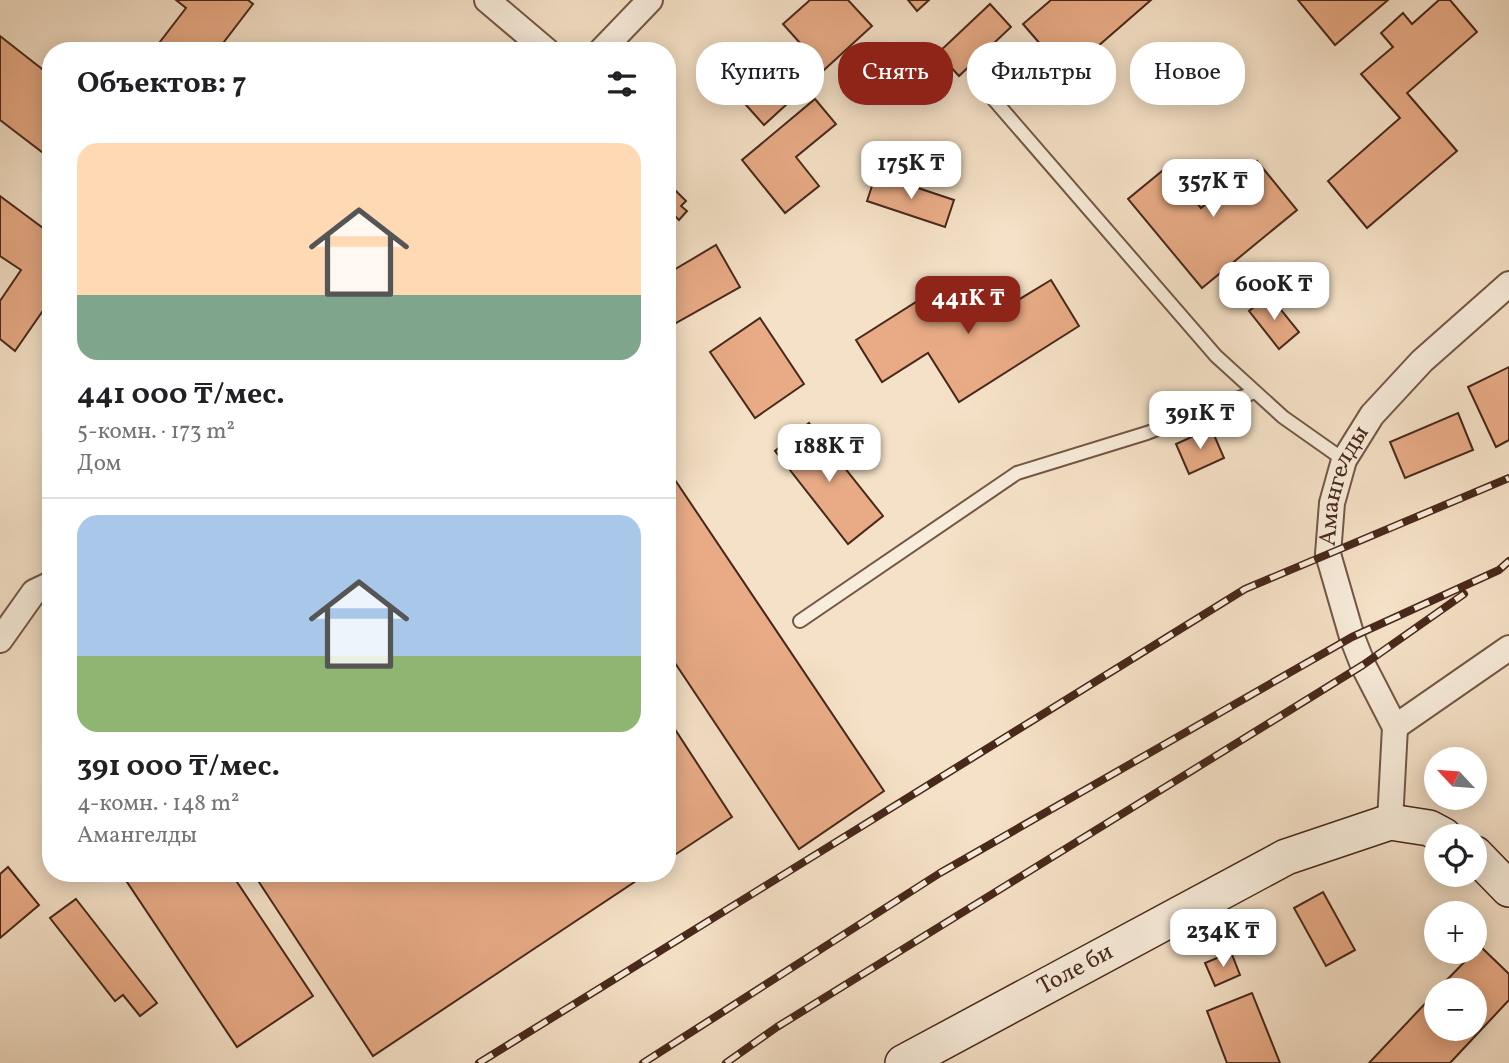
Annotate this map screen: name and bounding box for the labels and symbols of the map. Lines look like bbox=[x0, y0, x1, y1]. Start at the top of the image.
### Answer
pin: 175K ₸ bbox=[854, 142, 968, 201]
pin: 357K ₸ bbox=[1156, 160, 1270, 219]
pin: 600K ₸ bbox=[1217, 262, 1331, 322]
pin: 441K ₸ bbox=[911, 276, 1025, 336]
pin: 391K ₸ bbox=[1143, 392, 1257, 451]
street label: Амангелды bbox=[1312, 419, 1378, 547]
pin: 188K ₸ bbox=[772, 424, 886, 484]
north arrow bbox=[1424, 747, 1488, 810]
pin: 234K ₸ bbox=[1166, 909, 1280, 969]
street label: Толе би bbox=[1032, 936, 1120, 1005]

